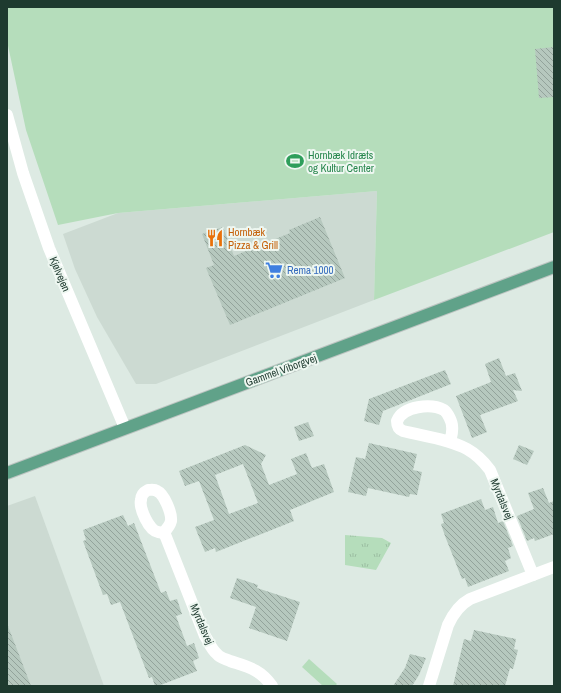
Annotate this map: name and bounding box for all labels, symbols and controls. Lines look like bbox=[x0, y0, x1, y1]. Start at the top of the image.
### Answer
place label: Hornbæk Idræts og Kultur Center bbox=[308, 148, 374, 175]
sports icon: Hornbæk Idræts og Kultur Center bbox=[285, 151, 305, 171]
place label: Hornbæk Pizza & Grill bbox=[228, 225, 278, 252]
restaurant icon: Hornbæk Pizza & Grill bbox=[205, 228, 225, 248]
street label: Kjølvejen bbox=[46, 254, 74, 294]
supermarket icon: Rema 1000 bbox=[264, 260, 284, 280]
place label: Rema 1000 bbox=[287, 263, 334, 277]
street label: Gammel Viborgvej bbox=[244, 351, 318, 389]
street label: Myrdalsvej bbox=[487, 476, 517, 522]
street label: Myrdalsvej bbox=[187, 601, 217, 647]

